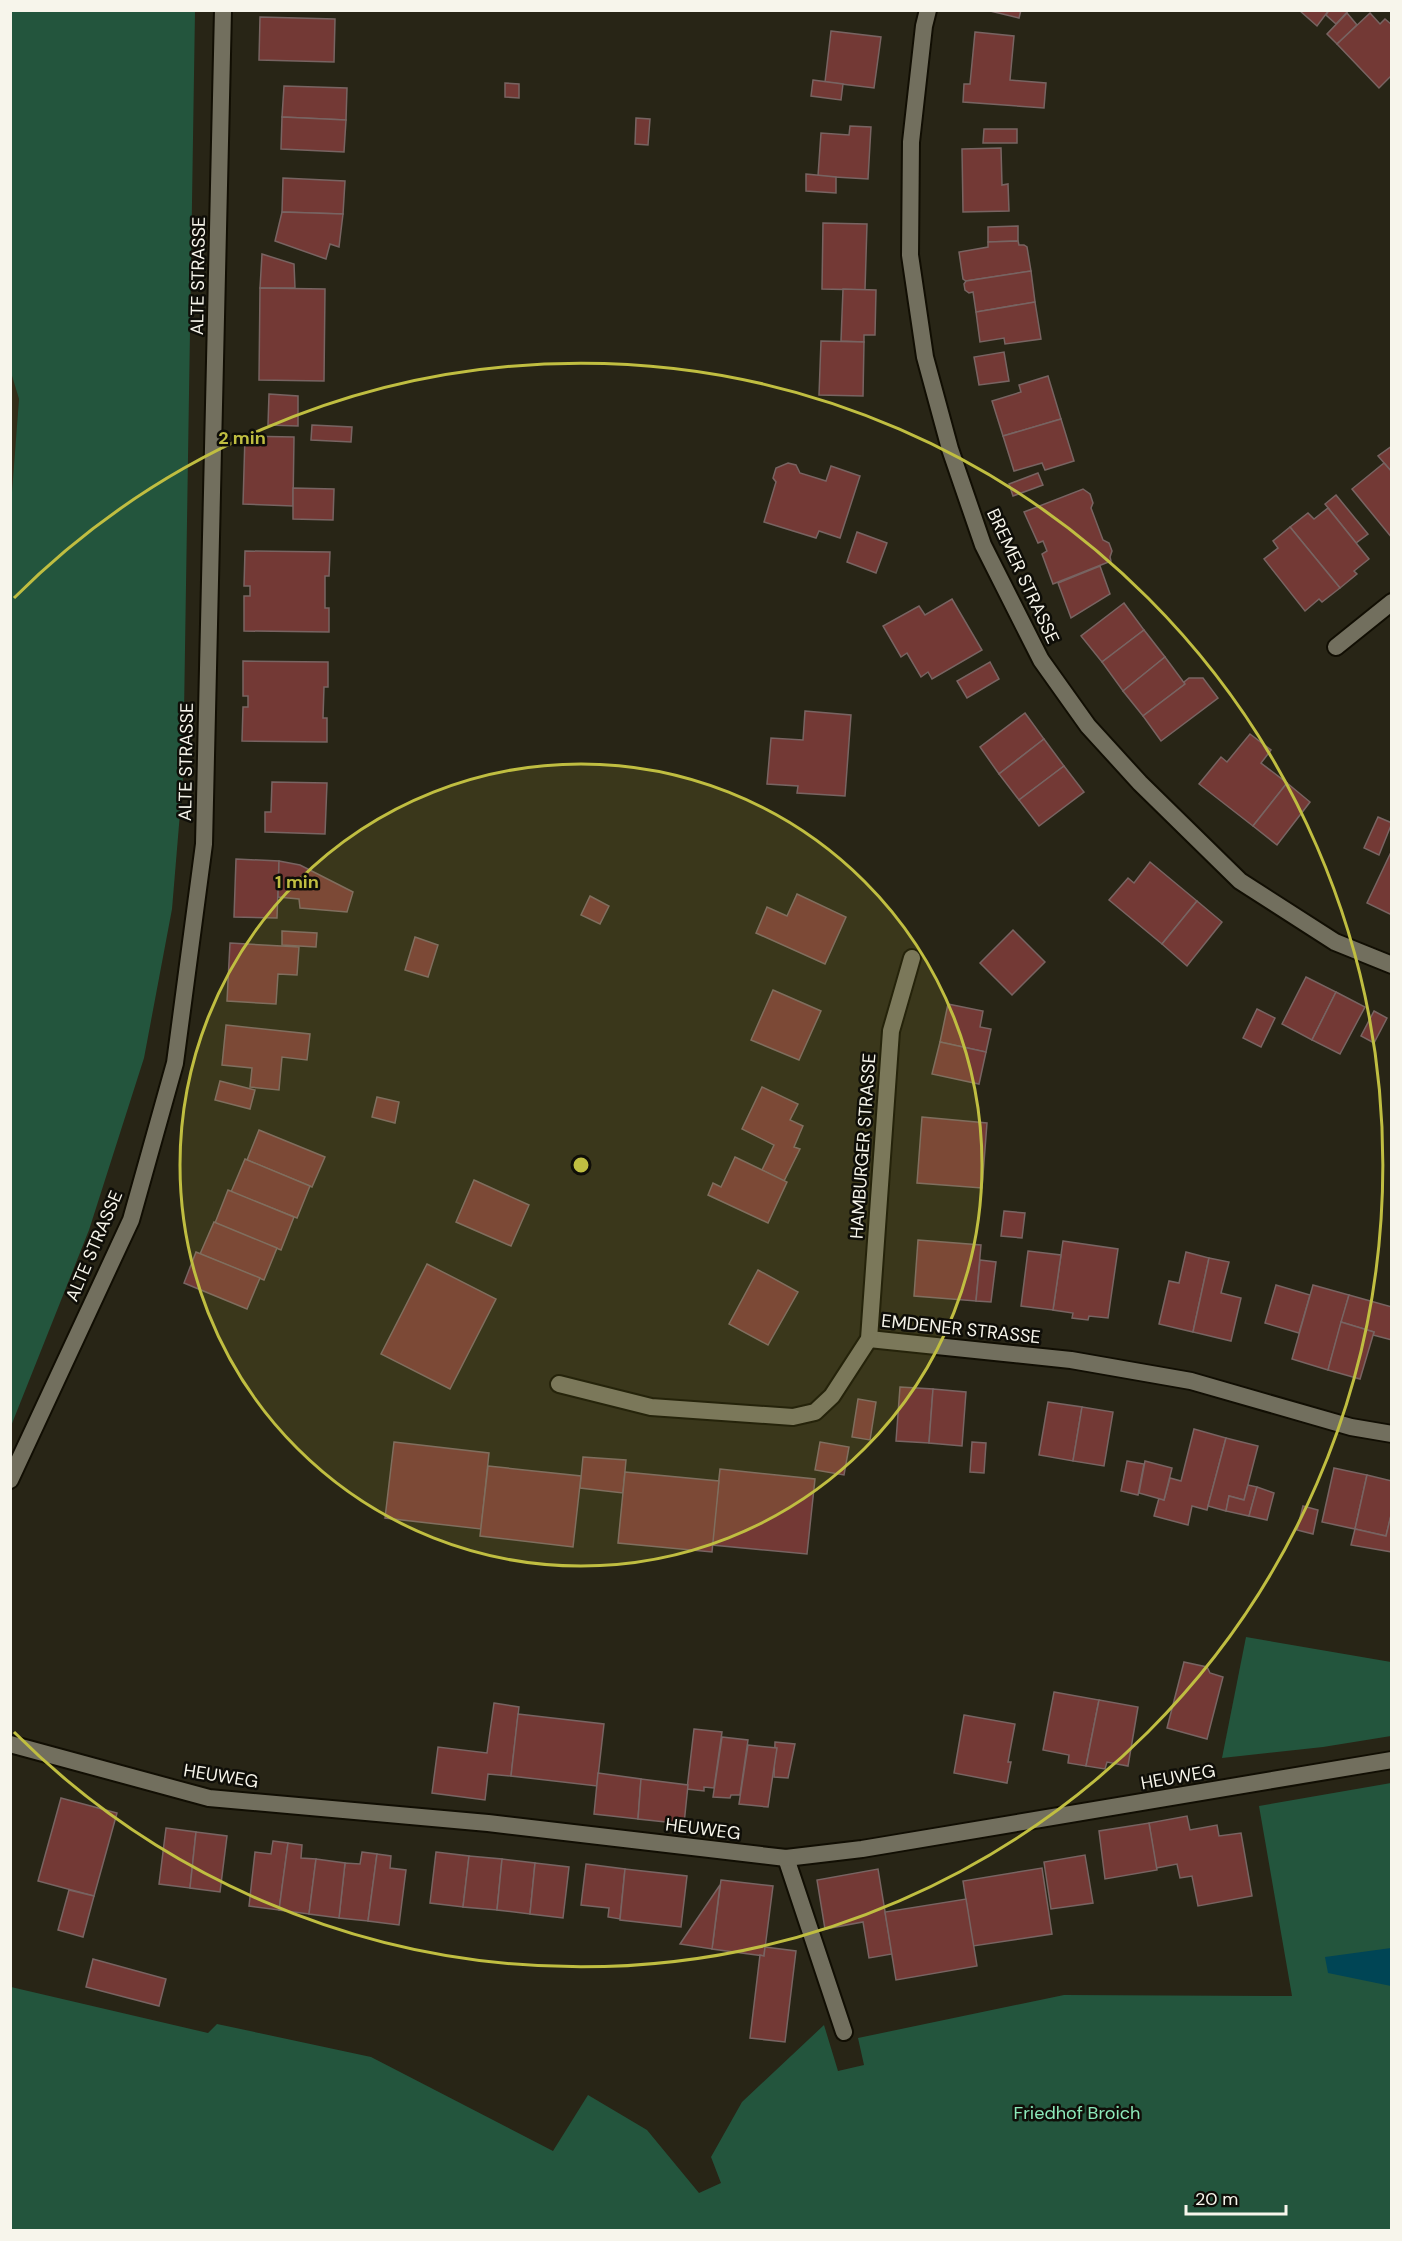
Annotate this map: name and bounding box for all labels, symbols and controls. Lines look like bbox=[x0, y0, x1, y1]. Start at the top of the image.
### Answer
street label: ALTE STRASSE bbox=[185, 217, 211, 335]
text: 2 min bbox=[218, 426, 266, 450]
street label: BREMER STRASSE bbox=[981, 505, 1065, 647]
street label: ALTE STRASSE bbox=[173, 703, 199, 821]
text: 1 min bbox=[275, 870, 319, 894]
street label: HAMBURGER STRASSE bbox=[845, 1052, 881, 1240]
centre of rings bbox=[571, 1155, 591, 1175]
street label: ALTE STRASSE bbox=[60, 1187, 128, 1305]
street label: EMDENER STRASSE bbox=[880, 1309, 1042, 1349]
street label: HEUWEG bbox=[182, 1758, 260, 1794]
street label: HEUWEG bbox=[1139, 1759, 1217, 1795]
street label: HEUWEG bbox=[664, 1812, 742, 1846]
park label: Friedhof Broich bbox=[1014, 2101, 1140, 2125]
scale bar bbox=[1186, 2178, 1286, 2216]
text: 20 m bbox=[1195, 2187, 1238, 2211]

